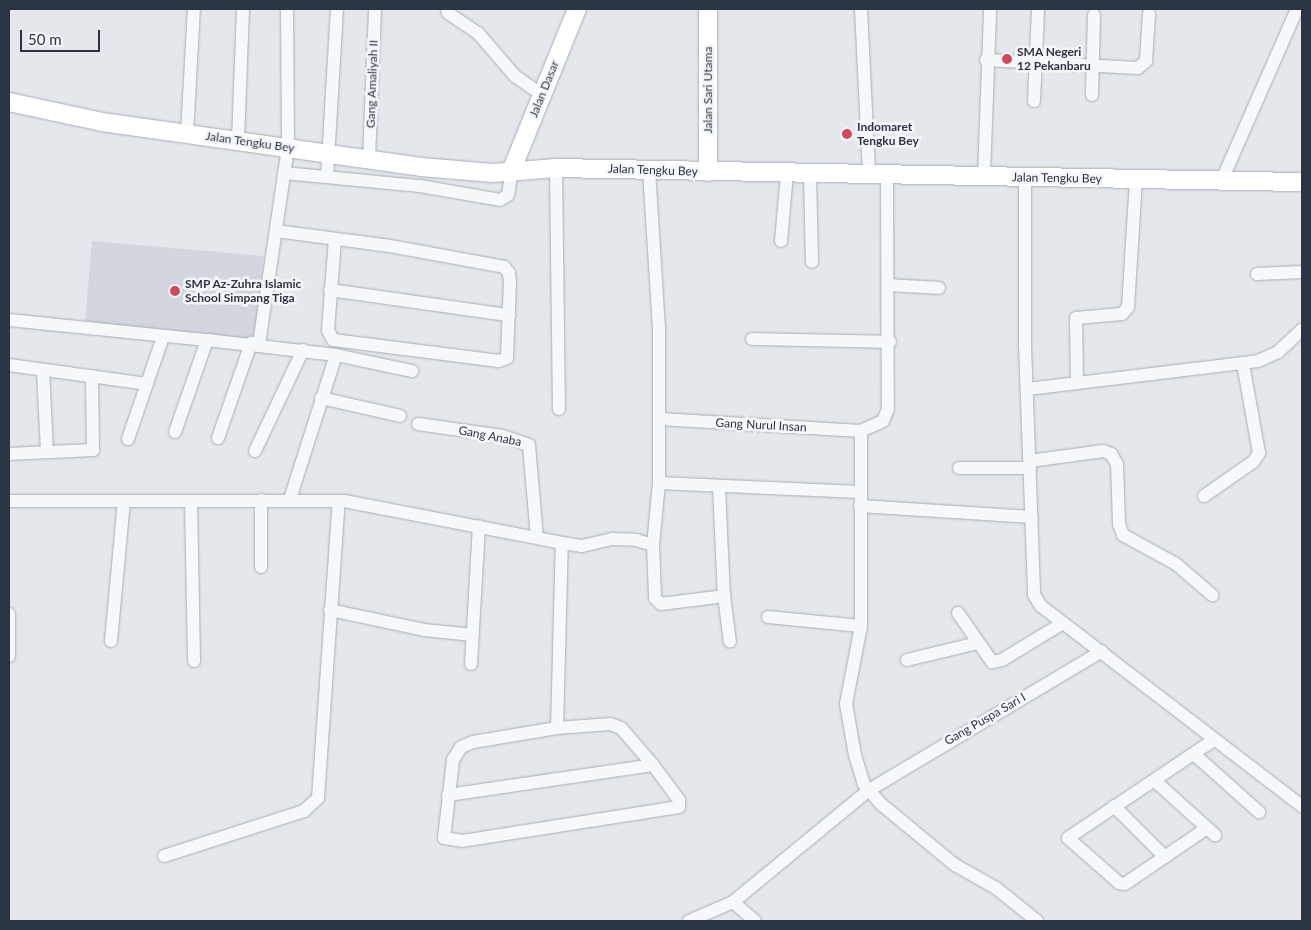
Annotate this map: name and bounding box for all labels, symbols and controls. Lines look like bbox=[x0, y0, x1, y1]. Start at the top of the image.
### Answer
scale bar bbox=[22, 20, 102, 52]
text: 50 m bbox=[28, 30, 62, 48]
street label: Gang Amaliyah II bbox=[363, 39, 381, 129]
place label: SMA Negeri 12 Pekanbaru bbox=[1017, 45, 1091, 73]
street label: Jalan Sari Utama bbox=[701, 47, 715, 133]
marker: SMA Negeri 12 Pekanbaru bbox=[1001, 53, 1013, 65]
street label: Jalan Dasar bbox=[526, 59, 562, 119]
place label: Indomaret Tengku Bey bbox=[857, 120, 919, 148]
marker: Indomaret Tengku Bey bbox=[841, 128, 853, 140]
street label: Jalan Tengku Bey bbox=[204, 129, 296, 155]
street label: Jalan Tengku Bey bbox=[608, 161, 698, 179]
street label: Jalan Tengku Bey bbox=[1012, 170, 1102, 186]
place label: SMP Az-Zuhra Islamic School Simpang Tiga bbox=[185, 277, 302, 305]
marker: SMP Az-Zuhra Islamic School Simpang Tiga bbox=[169, 285, 181, 297]
street label: Gang Nurul Insan bbox=[715, 415, 807, 435]
street label: Gang Anaba bbox=[457, 423, 523, 449]
street label: Gang Puspa Sari I bbox=[942, 690, 1028, 748]

